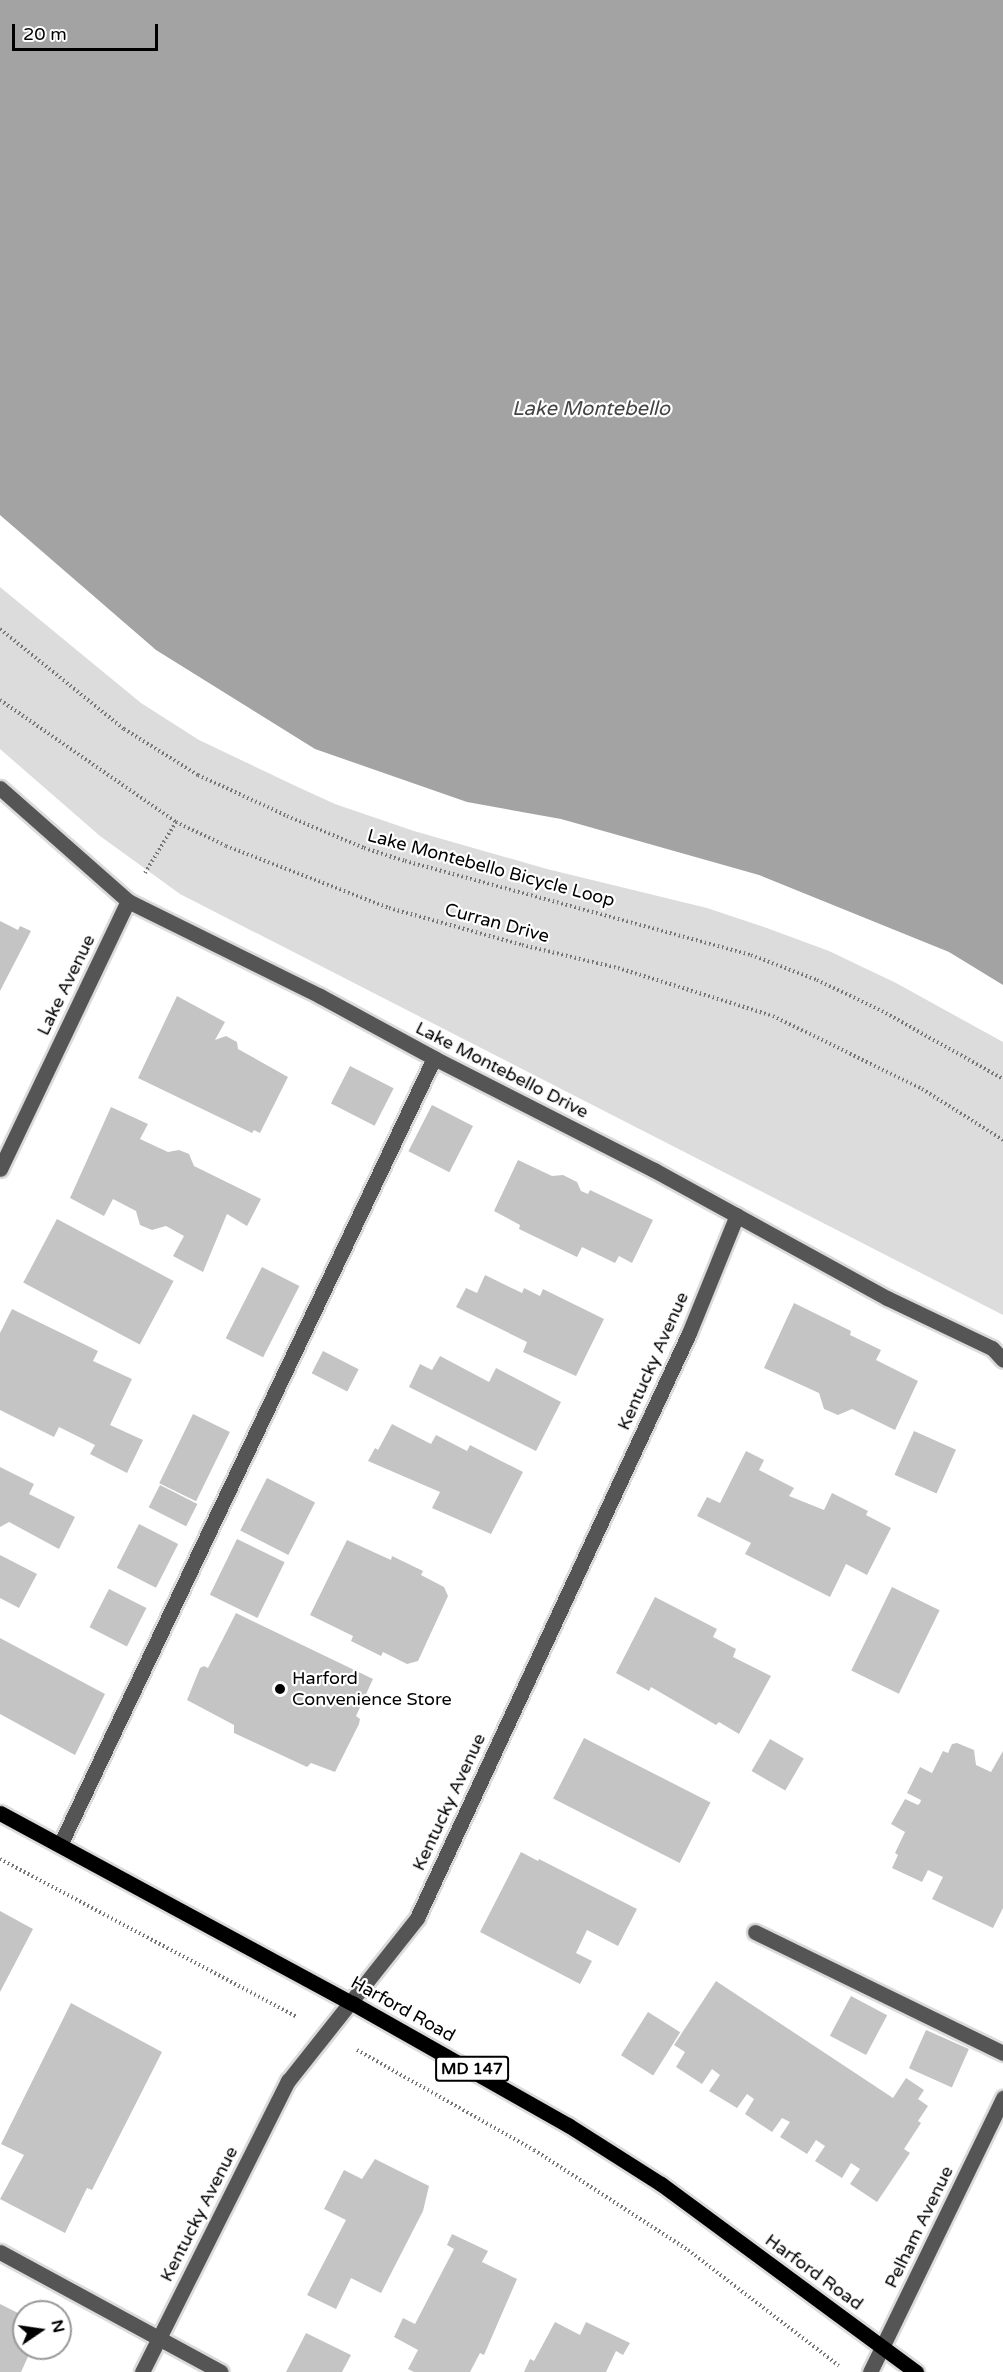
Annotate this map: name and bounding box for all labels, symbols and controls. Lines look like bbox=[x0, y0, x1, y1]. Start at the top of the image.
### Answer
scale bar bbox=[15, 12, 160, 50]
text: 20 m bbox=[23, 23, 67, 45]
water label: Lake Montebello bbox=[512, 397, 670, 421]
street label: Lake Montebello Bicycle Loop bbox=[365, 825, 617, 911]
street label: Curran Drive bbox=[442, 899, 552, 947]
street label: Lake Avenue bbox=[32, 931, 100, 1039]
street label: Lake Montebello Drive bbox=[412, 1017, 592, 1123]
street label: Kentucky Avenue bbox=[613, 1289, 693, 1433]
place label: Harford Convenience Store bbox=[292, 1668, 452, 1710]
marker: Harford Convenience Store bbox=[273, 1682, 287, 1696]
street label: Kentucky Avenue bbox=[408, 1730, 490, 1874]
street label: Harford Road bbox=[347, 1971, 459, 2047]
road number: MD 147 bbox=[434, 2056, 510, 2082]
street label: Kentucky Avenue bbox=[156, 2143, 242, 2285]
street label: Pelham Avenue bbox=[880, 2162, 958, 2292]
street label: Harford Road bbox=[761, 2229, 867, 2315]
north arrow bbox=[12, 2300, 72, 2360]
text: N bbox=[46, 2318, 69, 2335]

